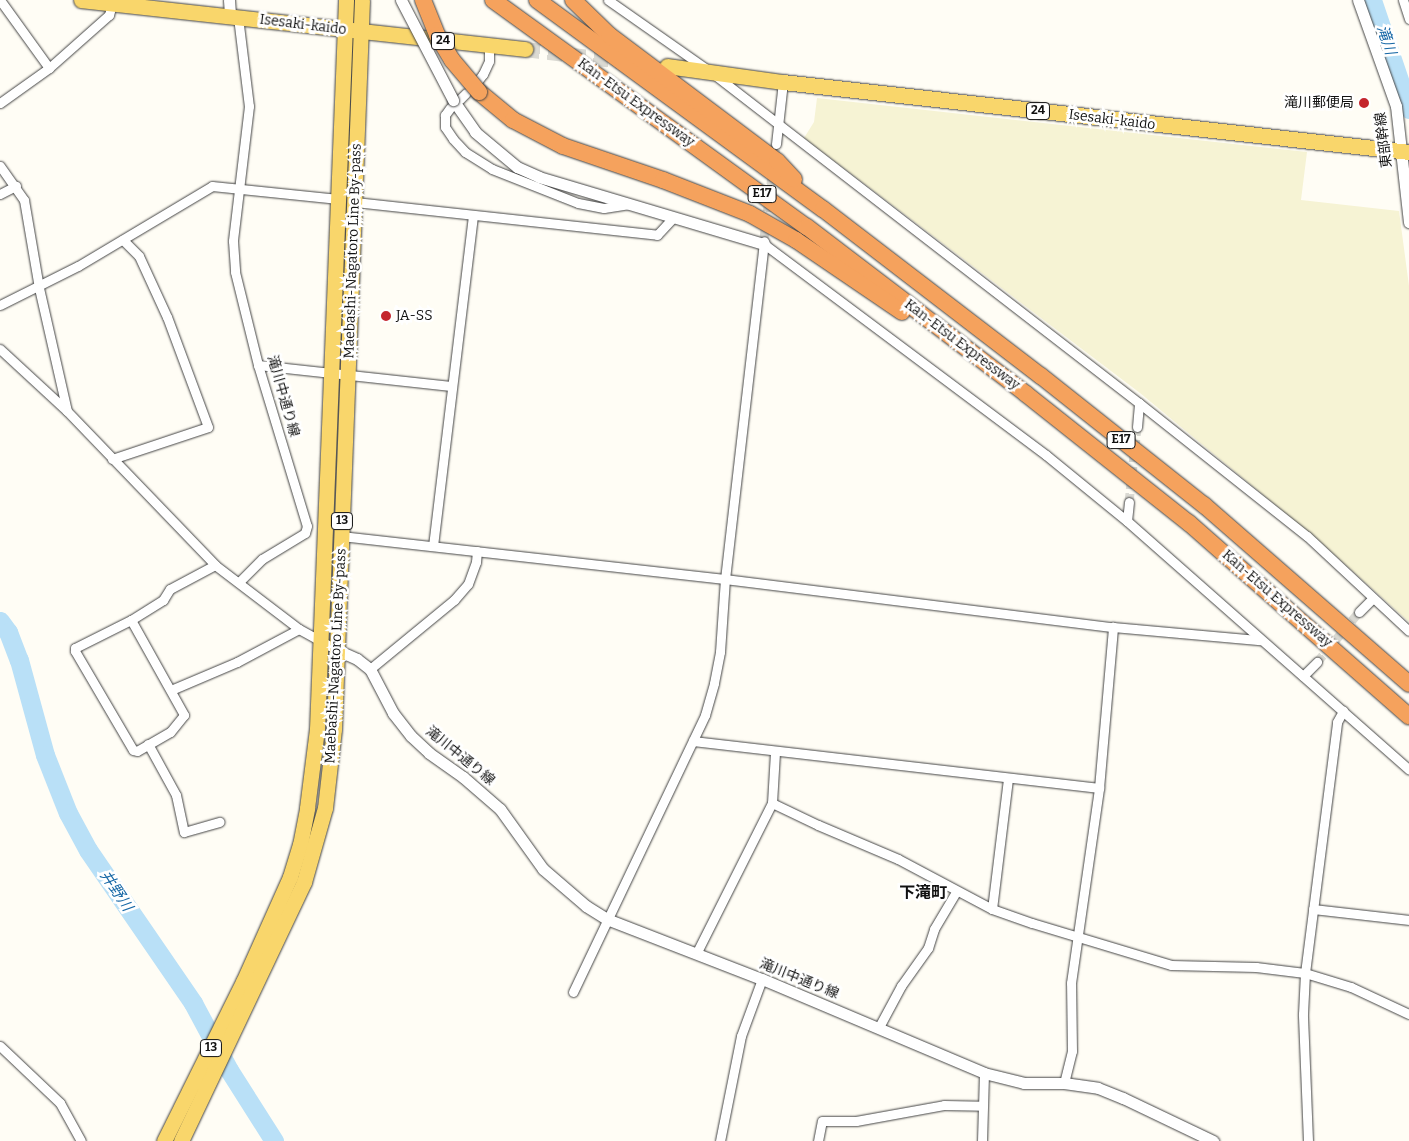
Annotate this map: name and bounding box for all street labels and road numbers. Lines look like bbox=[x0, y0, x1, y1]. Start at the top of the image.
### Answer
street label: Isesaki-kaido bbox=[259, 11, 347, 39]
road number: 24 bbox=[430, 31, 456, 50]
street label: Kan-Etsu Expressway bbox=[574, 55, 698, 151]
road number: 24 bbox=[1026, 102, 1050, 120]
street label: Isesaki-kaido bbox=[1068, 106, 1156, 134]
street label: 東部幹線 bbox=[1372, 111, 1396, 169]
street label: Maebashi-Nagatoro Line By-pass bbox=[341, 143, 365, 359]
road number: E17 bbox=[747, 184, 777, 203]
street label: Kan-Etsu Expressway bbox=[901, 296, 1023, 394]
street label: 滝川中通り線 bbox=[263, 353, 303, 439]
road number: E17 bbox=[1106, 430, 1136, 450]
road number: 13 bbox=[331, 512, 353, 530]
street label: Kan-Etsu Expressway bbox=[1219, 547, 1335, 651]
street label: Maebashi-Nagatoro Line By-pass bbox=[322, 548, 350, 764]
street label: 滝川中通り線 bbox=[422, 723, 498, 789]
street label: 滝川中通り線 bbox=[757, 955, 841, 1003]
road number: 13 bbox=[200, 1038, 222, 1058]

